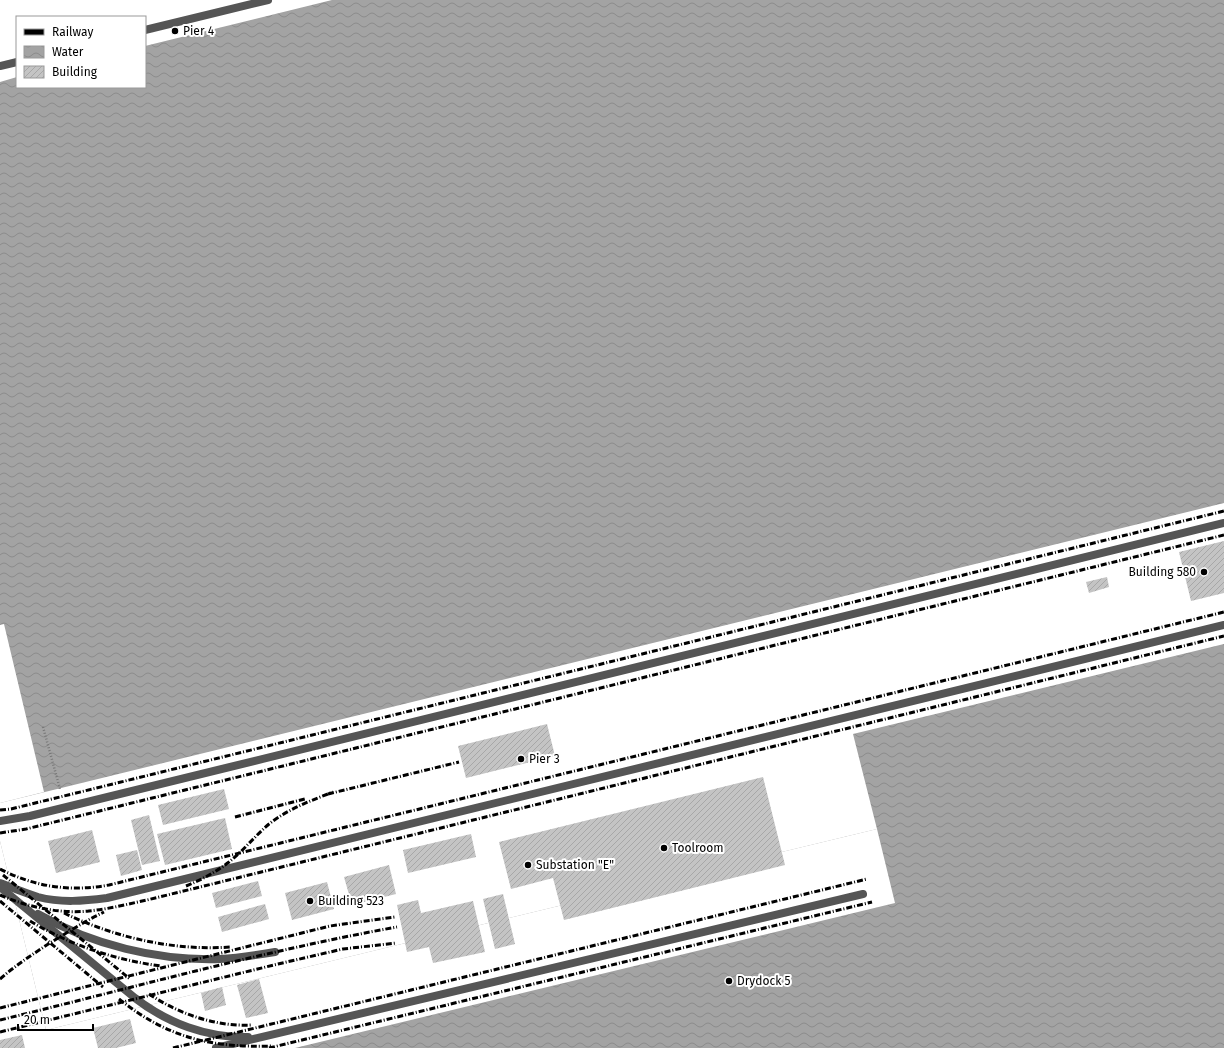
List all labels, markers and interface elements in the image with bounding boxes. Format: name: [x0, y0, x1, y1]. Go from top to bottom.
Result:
legend: [16, 16, 146, 88]
place label: Pier 4: [183, 24, 215, 38]
text: Railway: [52, 25, 93, 39]
marker: Pier 4: [170, 26, 180, 36]
text: Water: [52, 45, 84, 59]
text: Building: [52, 65, 98, 79]
place label: Building 580: [1129, 565, 1196, 579]
marker: Building 580: [1199, 567, 1209, 577]
place label: Pier 3: [529, 752, 560, 766]
marker: Pier 3: [516, 754, 526, 764]
place label: Toolroom: [672, 841, 724, 855]
marker: Toolroom: [659, 843, 669, 853]
place label: Substation "E": [536, 858, 614, 872]
marker: Substation "E": [523, 860, 533, 870]
place label: Building 523: [318, 894, 384, 908]
marker: Building 523: [305, 896, 315, 906]
place label: Drydock 5: [737, 974, 790, 988]
marker: Drydock 5: [724, 976, 734, 986]
scale bar: [18, 1006, 93, 1032]
text: 20 m: [24, 1013, 50, 1027]

